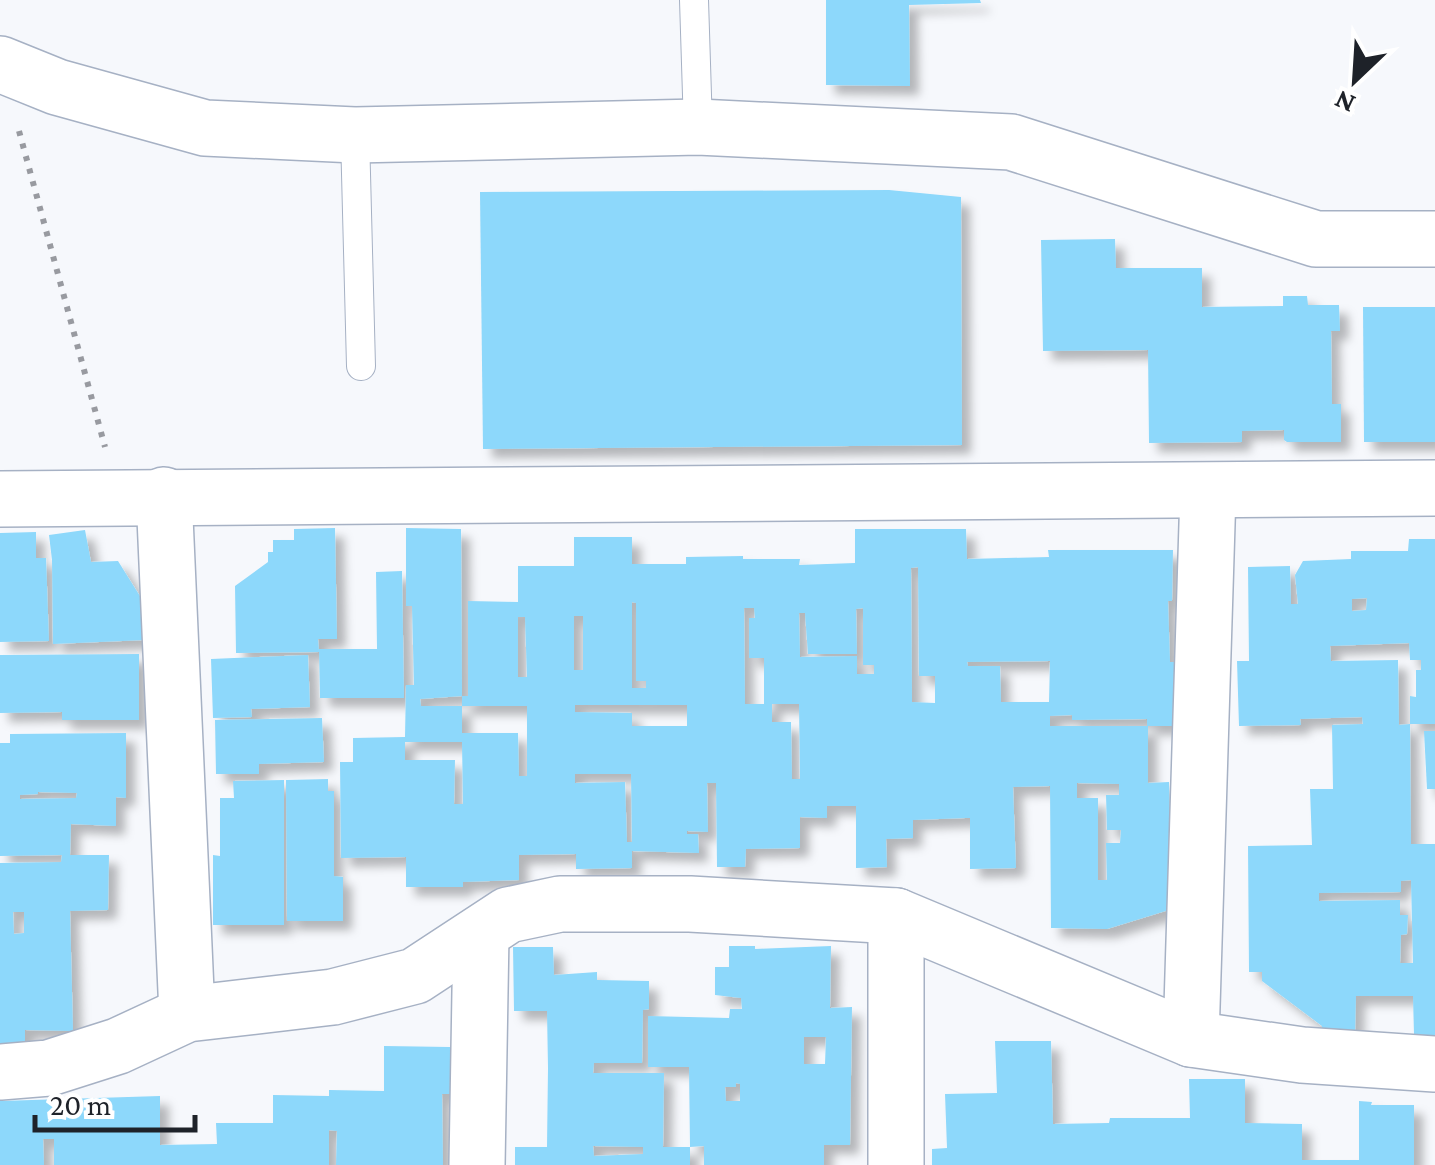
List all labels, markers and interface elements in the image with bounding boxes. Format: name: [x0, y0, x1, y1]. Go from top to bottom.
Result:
north arrow: [1305, 30, 1405, 130]
text: N: [1329, 84, 1360, 120]
scale bar: [35, 1070, 195, 1132]
text: 20 m: [50, 1088, 111, 1121]

